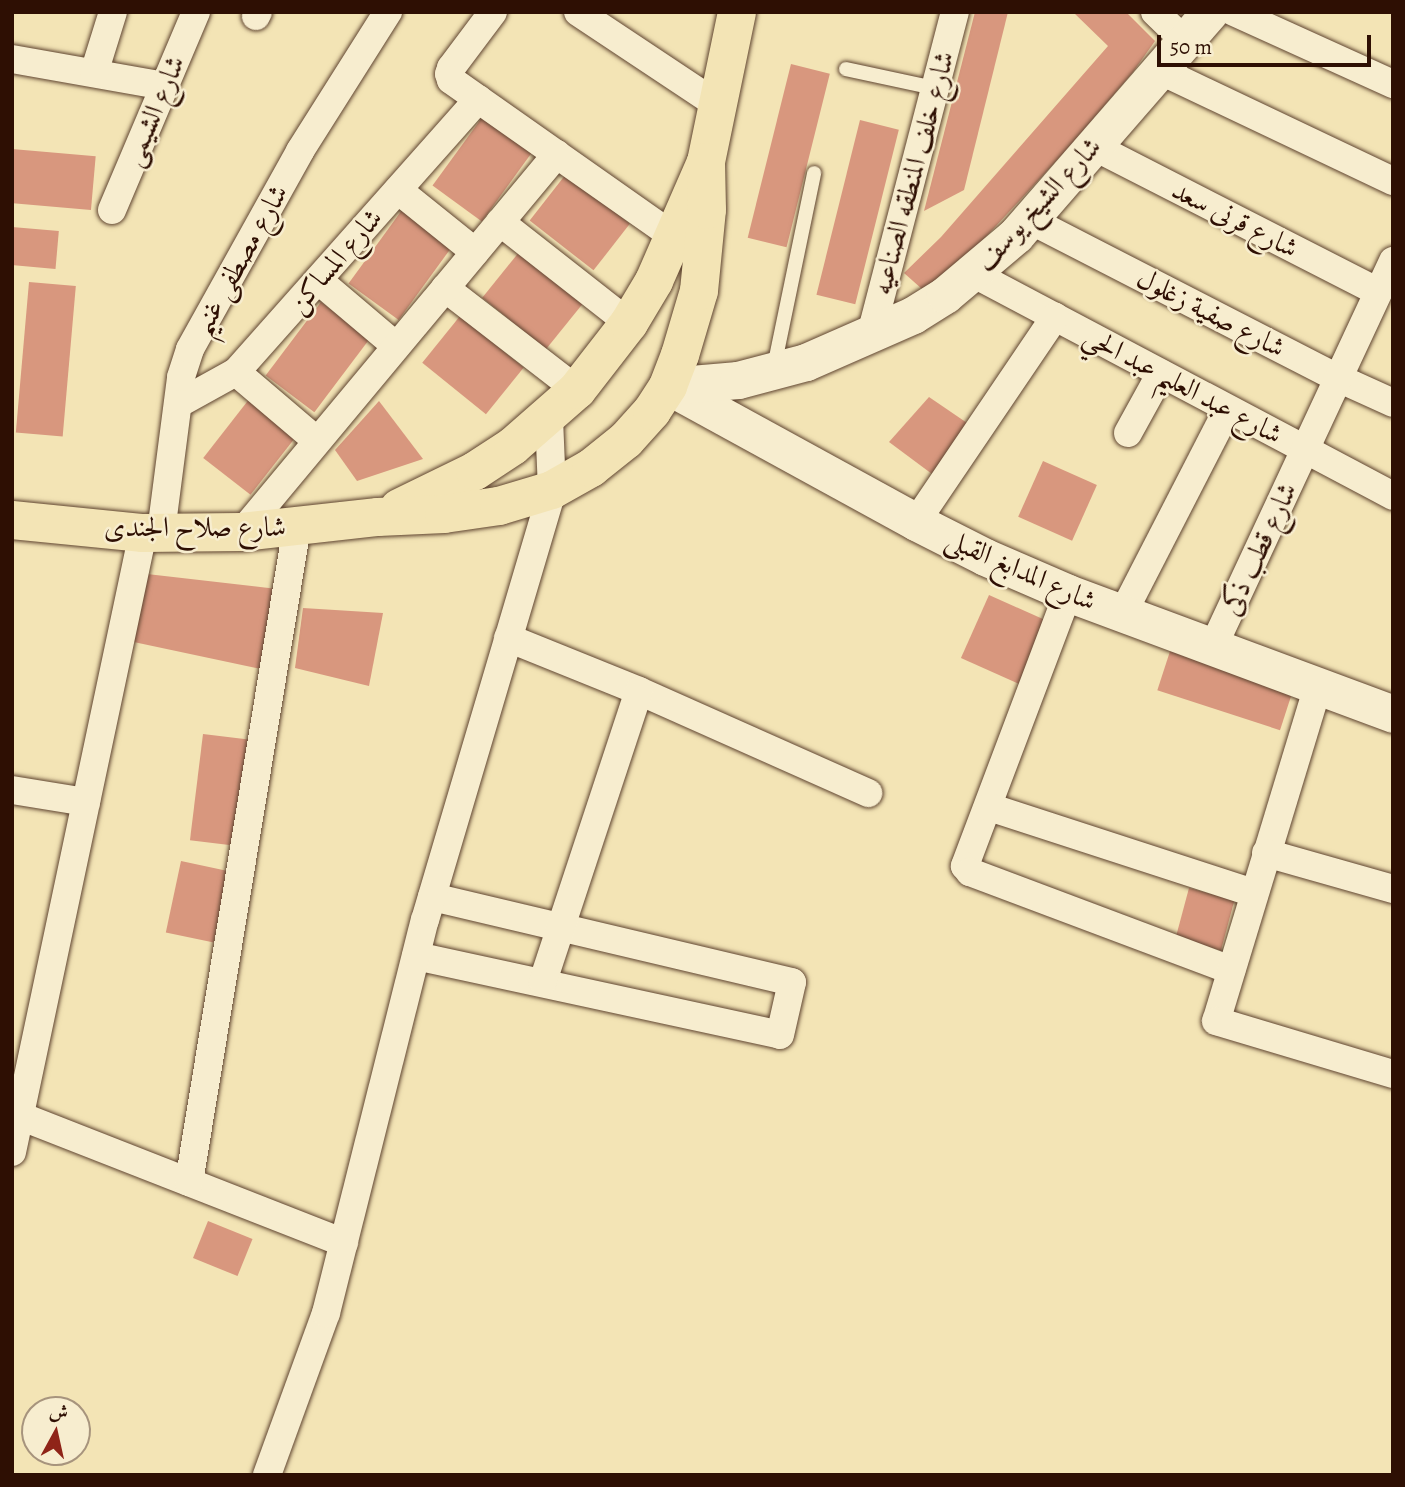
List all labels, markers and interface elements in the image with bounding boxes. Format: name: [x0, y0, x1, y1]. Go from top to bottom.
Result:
scale bar: [1160, 21, 1374, 65]
text: 50 m: [1170, 33, 1212, 61]
street label: شارع خلف المنطقه الصناعيه: [864, 48, 962, 298]
street label: شارع الشيمى: [116, 50, 192, 172]
street label: شارع الشيخ يوسف: [968, 130, 1108, 278]
street label: شارع قرنى سعد: [1166, 173, 1304, 265]
street label: شارع مصطفى غنيم: [185, 179, 295, 341]
street label: شارع المساكن: [280, 202, 390, 320]
street label: شارع صفية زغلول: [1131, 261, 1291, 365]
street label: شارع عبد العليم عبد الحي: [1078, 319, 1288, 451]
street label: شارع قطب ذكى: [1214, 477, 1304, 621]
street label: شارع صلاح الجندى: [104, 510, 286, 544]
street label: شارع المدابغ القبلى: [941, 522, 1101, 618]
north arrow: [21, 1396, 91, 1466]
text: ش: [47, 1398, 70, 1426]

